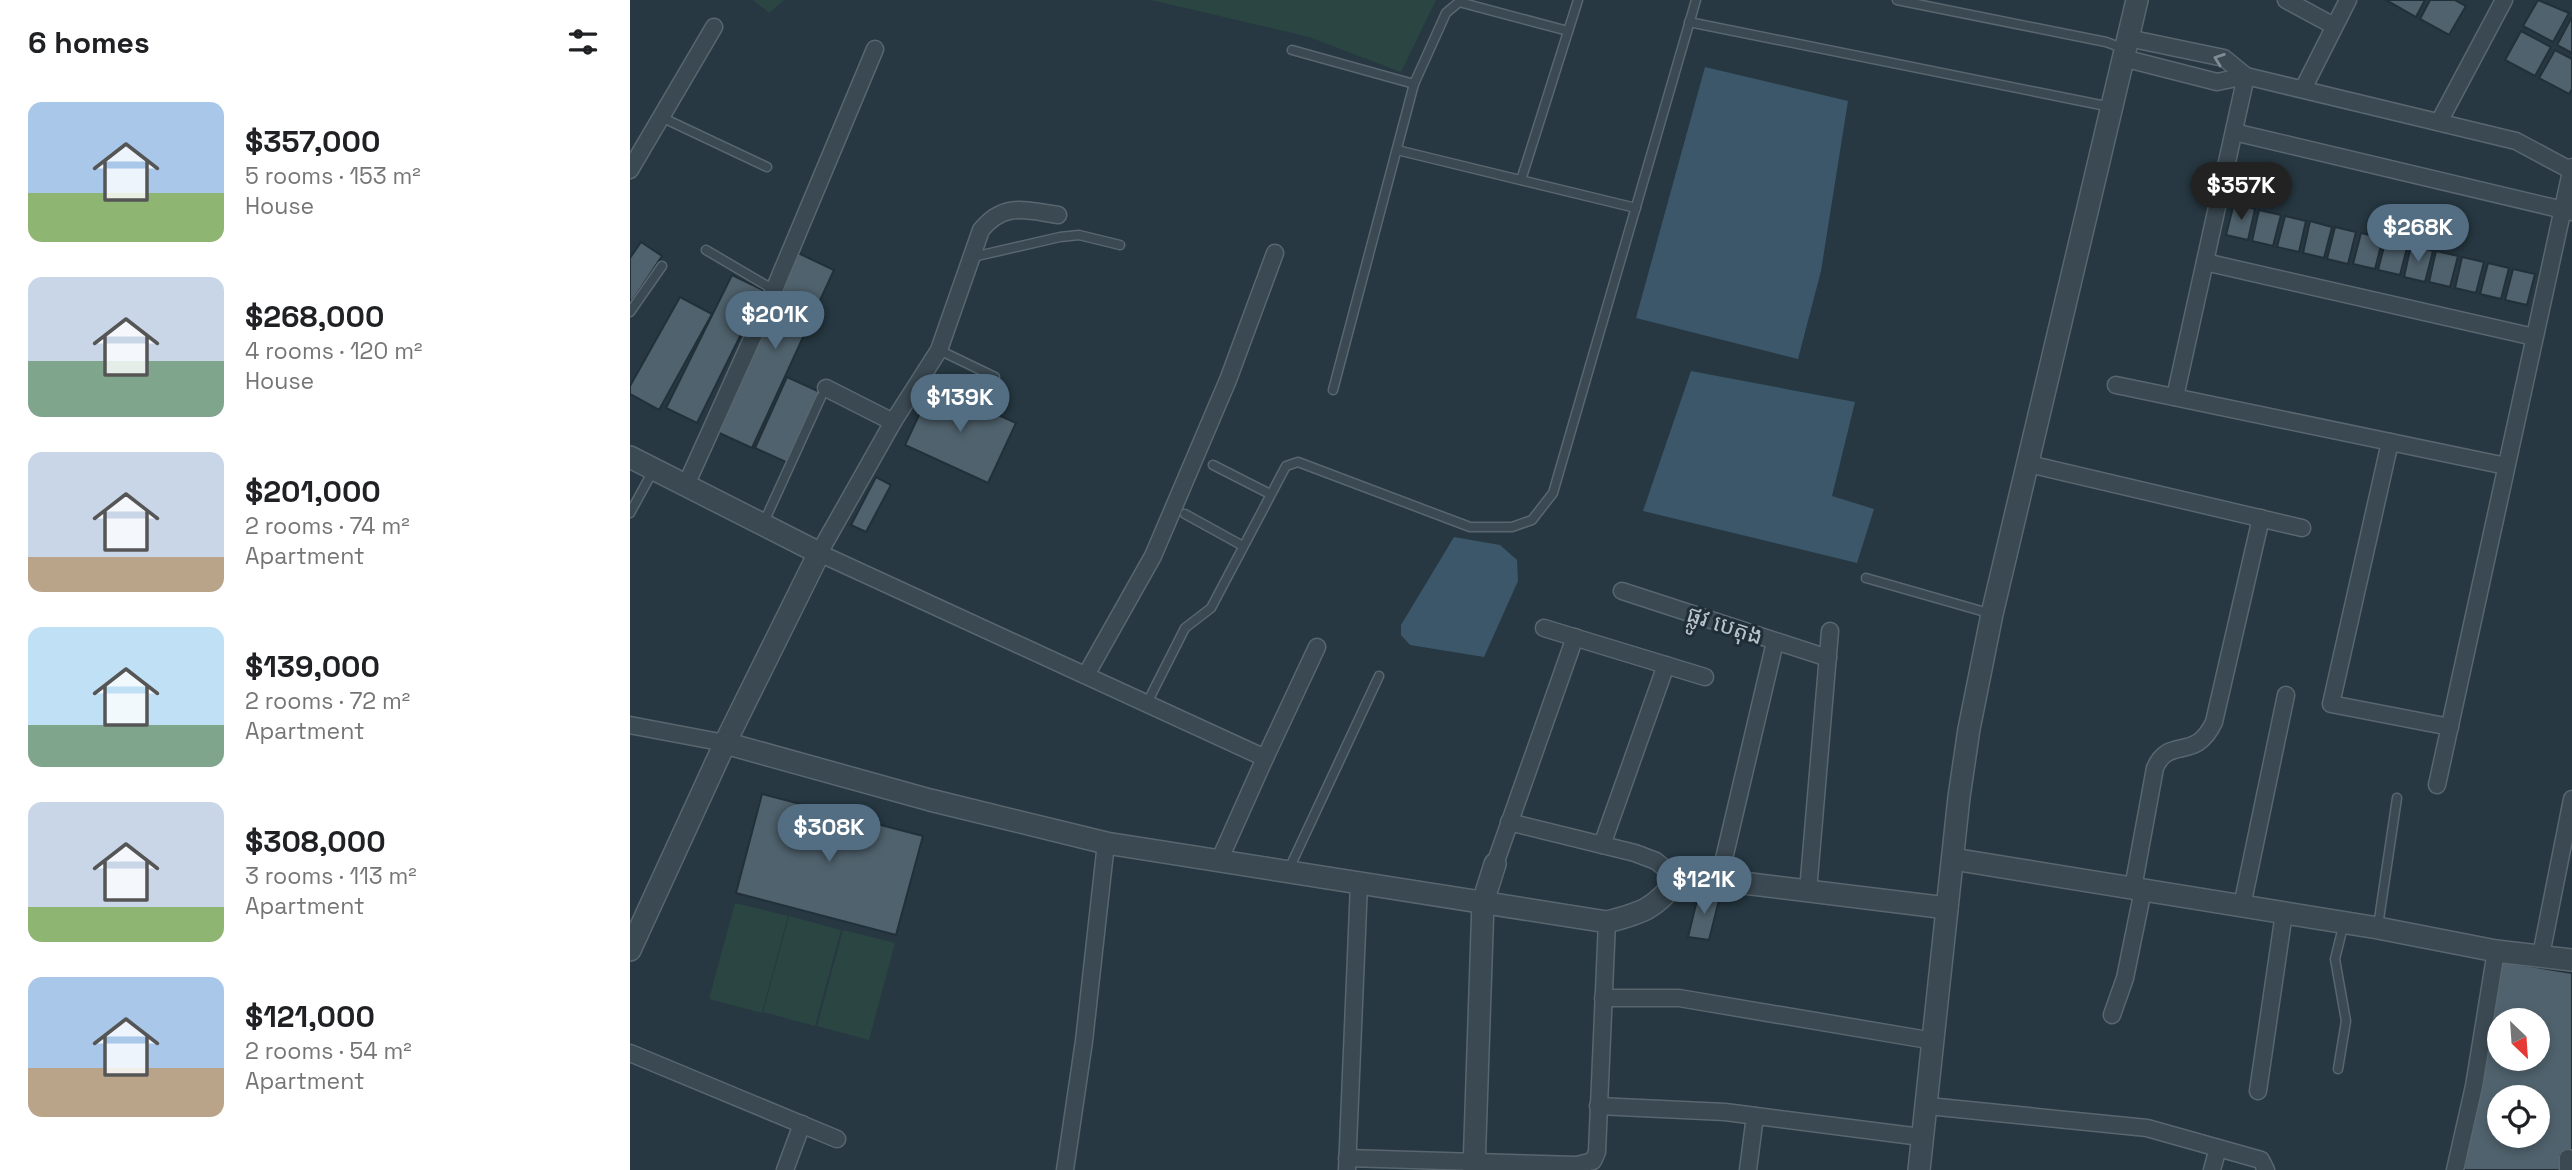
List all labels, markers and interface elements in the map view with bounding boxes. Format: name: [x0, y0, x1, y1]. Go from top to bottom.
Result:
text: 6 homes: [28, 23, 150, 62]
icon: filters: [564, 23, 602, 61]
one-way arrow: [2213, 53, 2226, 67]
text: $357,000: [245, 122, 380, 161]
icon: home: [84, 130, 168, 214]
text: 5 rooms · 153 m²: [245, 161, 421, 191]
pin: $357K: [2192, 162, 2290, 222]
text: $357K: [2207, 170, 2275, 200]
text: House: [245, 191, 314, 221]
pin: $268K: [2369, 204, 2467, 264]
text: $268K: [2383, 212, 2453, 242]
pin: $201K: [726, 292, 824, 351]
text: $268,000: [245, 297, 384, 336]
text: $201K: [741, 299, 809, 329]
icon: home: [84, 305, 168, 389]
text: 4 rooms · 120 m²: [245, 336, 422, 366]
text: House: [245, 366, 314, 396]
pin: $139K: [911, 374, 1009, 434]
text: $139K: [927, 382, 993, 412]
text: $201,000: [245, 472, 381, 511]
icon: home: [84, 480, 168, 564]
text: 2 rooms · 74 m²: [245, 511, 410, 541]
text: Apartment: [245, 541, 365, 571]
street label: ផ្លូវ បេតុង: [1681, 599, 1767, 658]
text: $139,000: [245, 647, 380, 686]
icon: home: [84, 655, 168, 739]
text: 2 rooms · 72 m²: [245, 686, 410, 716]
text: Apartment: [245, 716, 365, 746]
pin: $308K: [780, 804, 878, 864]
text: $308K: [793, 812, 865, 842]
text: $308,000: [245, 822, 386, 861]
icon: home: [84, 830, 168, 914]
pin: $121K: [1655, 856, 1753, 916]
text: 3 rooms · 113 m²: [245, 861, 417, 891]
text: $121K: [1673, 864, 1735, 894]
text: Apartment: [245, 891, 365, 921]
text: $121,000: [245, 997, 375, 1036]
icon: home: [84, 1005, 168, 1089]
north arrow: [2487, 1008, 2550, 1071]
map controls: [2487, 1008, 2550, 1148]
text: 2 rooms · 54 m²: [245, 1036, 412, 1066]
text: Apartment: [245, 1066, 365, 1096]
button: locate: [2487, 1085, 2550, 1148]

